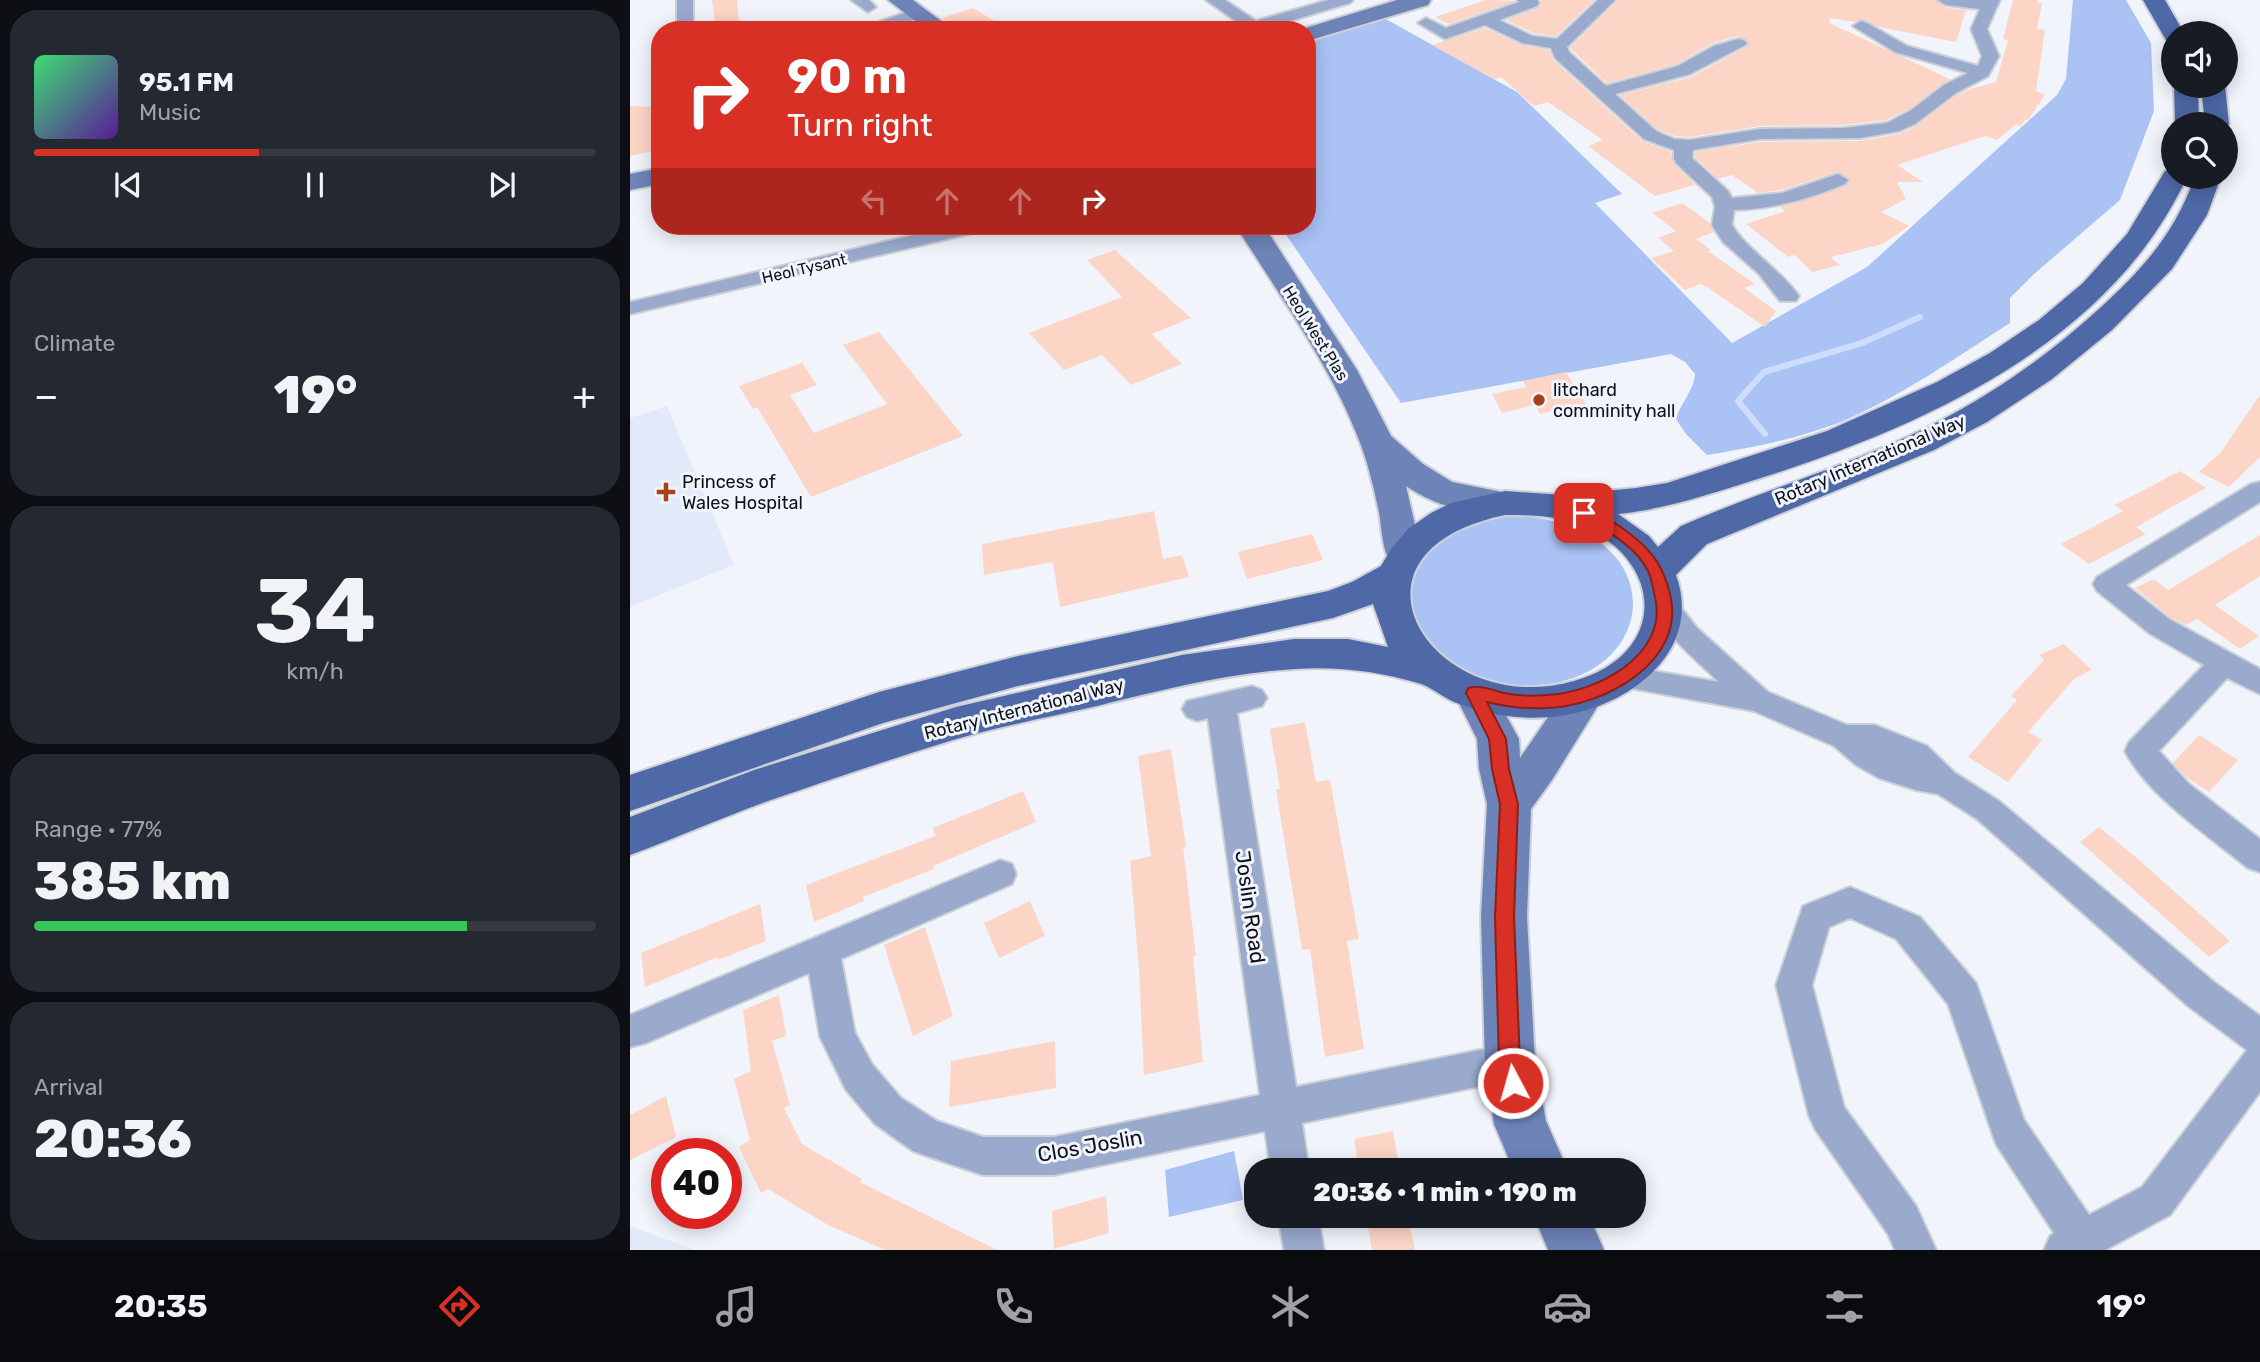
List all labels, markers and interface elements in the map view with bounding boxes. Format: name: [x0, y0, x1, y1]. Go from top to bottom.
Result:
map controls: [2161, 21, 2238, 189]
button: sound: [2161, 21, 2238, 98]
text: 90 m: [787, 47, 907, 105]
icon: right: [672, 49, 763, 140]
text: 95.1 FM: [139, 67, 234, 98]
text: Music: [139, 98, 201, 126]
text: Turn right: [787, 106, 932, 144]
button: search: [2161, 112, 2238, 189]
icon: previous: [109, 166, 147, 204]
icon: pause: [296, 166, 334, 204]
icon: next: [483, 166, 521, 204]
icon: left: [855, 182, 893, 220]
icon: ahead: [928, 182, 966, 220]
icon: ahead: [1001, 182, 1039, 220]
icon: right: [1074, 182, 1112, 220]
street label: Heol Tysant: [760, 250, 848, 287]
street label: Heol West Plas: [1279, 282, 1352, 384]
text: Climate: [34, 329, 115, 357]
text: 19°: [274, 364, 357, 426]
text: −: [34, 373, 59, 419]
text: +: [572, 373, 596, 419]
place label: litchard comminity hall: [1553, 379, 1675, 422]
marker: litchard comminity hall: [1531, 392, 1547, 408]
street label: Rotary International Way: [1771, 410, 1969, 510]
place label: Princess of Wales Hospital: [682, 471, 803, 514]
marker: Princess of Wales Hospital: [656, 482, 676, 502]
pin: [1554, 483, 1614, 543]
icon: arrive: [1565, 494, 1603, 532]
text: 34: [254, 557, 376, 665]
text: km/h: [286, 657, 344, 685]
street label: Rotary International Way: [922, 674, 1126, 744]
text: Range · 77%: [34, 815, 162, 843]
street label: Joslin Road: [1230, 849, 1271, 965]
text: 385 km: [34, 850, 231, 912]
position arrow: [1476, 1046, 1550, 1120]
text: Arrival: [34, 1073, 103, 1101]
text: 20:36: [34, 1108, 192, 1170]
street label: Clos Joslin: [1036, 1124, 1144, 1167]
speed limit sign: 40: [651, 1138, 742, 1229]
text: 20:36 · 1 min · 190 m: [1313, 1177, 1577, 1208]
icon: directions: [435, 1282, 484, 1331]
icon: music: [712, 1282, 761, 1331]
icon: phone: [989, 1282, 1038, 1331]
icon: climate: [1266, 1282, 1315, 1331]
icon: car: [1543, 1282, 1592, 1331]
icon: filters: [1820, 1282, 1869, 1331]
text: 20:35: [114, 1287, 208, 1325]
text: 19°: [2097, 1287, 2146, 1325]

